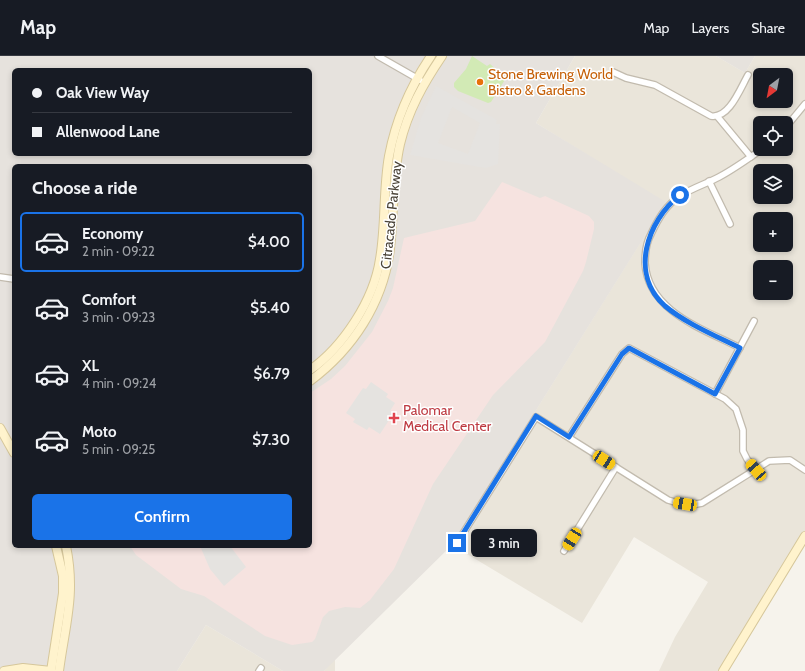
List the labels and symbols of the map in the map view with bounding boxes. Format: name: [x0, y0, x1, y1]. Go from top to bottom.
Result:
place label: Stone Brewing World Bistro & Gardens: [488, 65, 613, 99]
north arrow: [753, 68, 793, 108]
marker: Stone Brewing World Bistro & Gardens: [475, 77, 485, 87]
street label: Citracado Parkway: [376, 160, 406, 270]
route start: [671, 186, 689, 204]
place label: Palomar Medical Center: [403, 401, 492, 435]
marker: Palomar Medical Center: [388, 412, 400, 424]
car: [591, 448, 617, 472]
car: [744, 457, 768, 483]
car: [672, 496, 698, 512]
car: [561, 526, 583, 552]
callout: 3 min: [471, 529, 537, 557]
route end: [448, 534, 466, 552]

